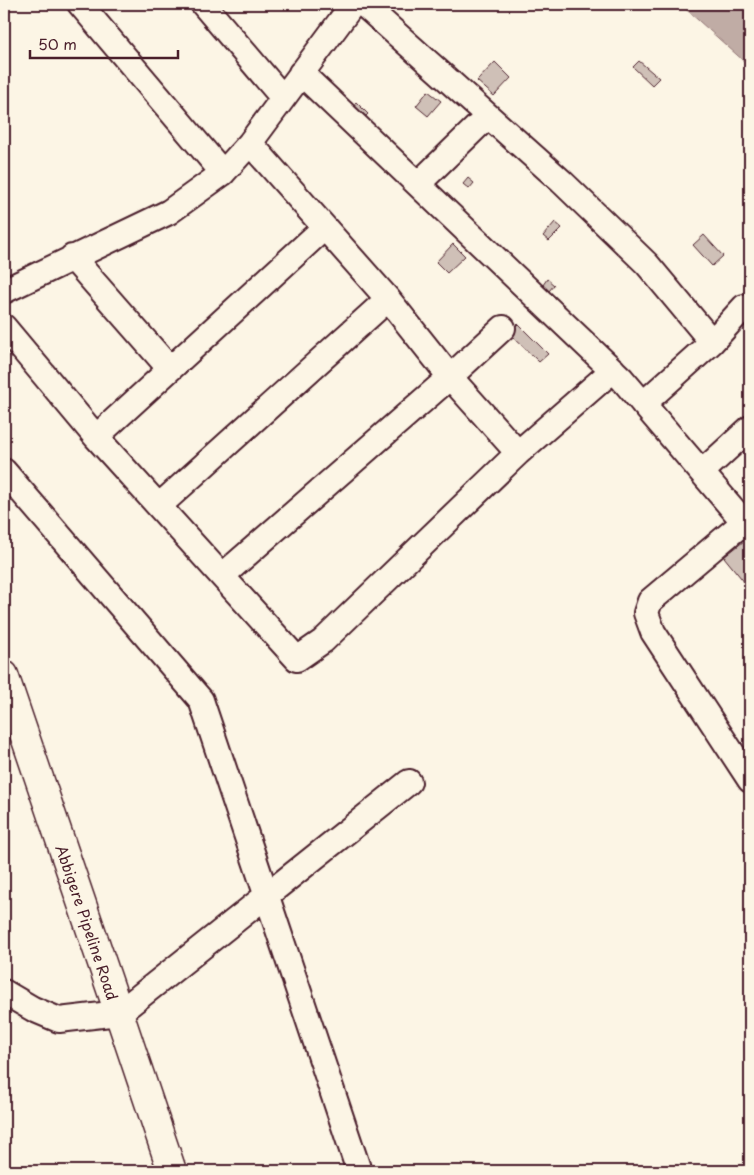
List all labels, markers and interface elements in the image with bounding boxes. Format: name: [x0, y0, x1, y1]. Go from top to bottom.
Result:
scale bar: [30, 28, 178, 60]
text: 50 m: [38, 32, 77, 55]
street label: Abbigere Pipeline Road: [51, 841, 125, 1003]

